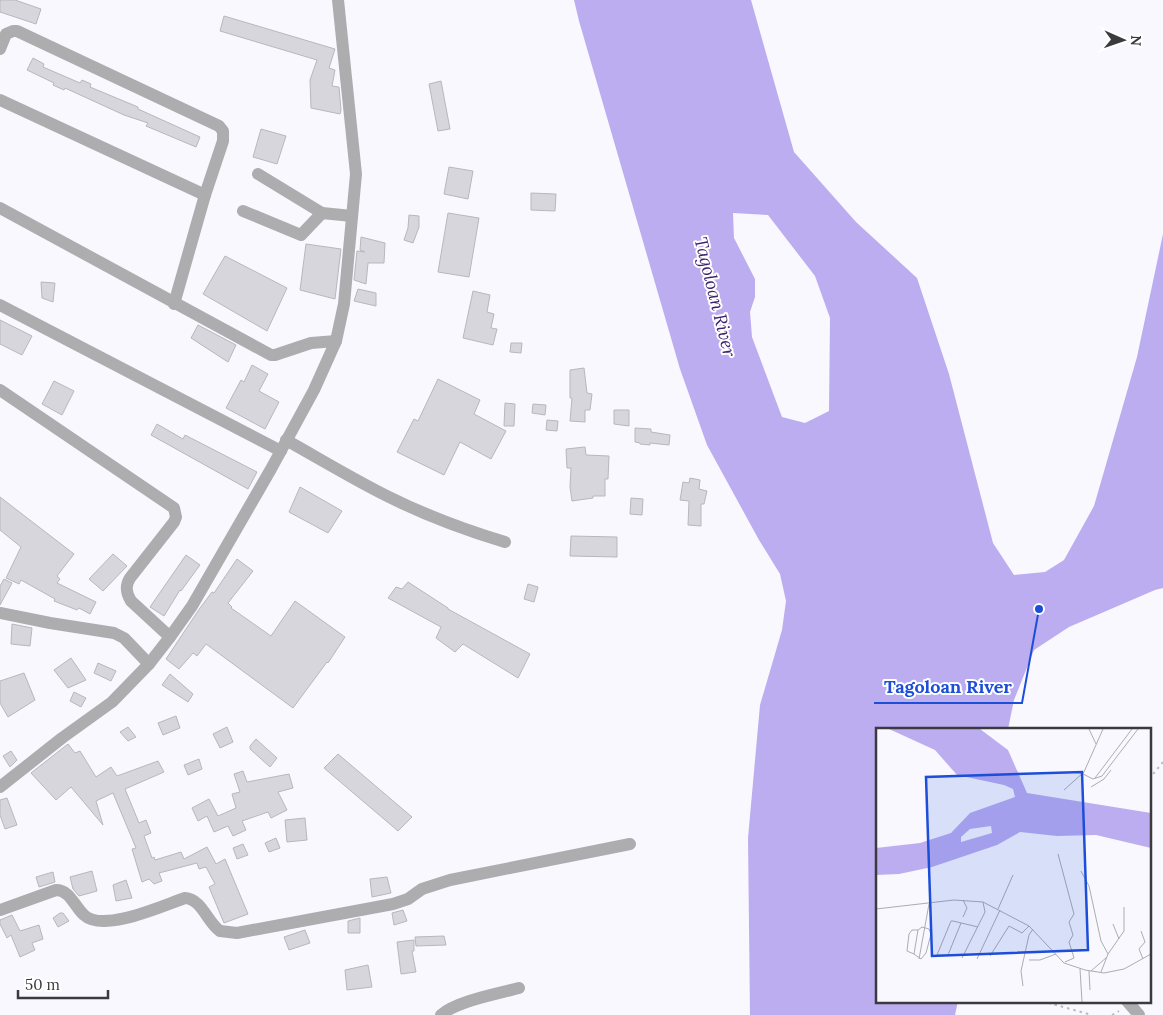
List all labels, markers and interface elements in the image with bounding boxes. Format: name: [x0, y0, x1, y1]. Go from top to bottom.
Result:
north arrow: [1098, 15, 1148, 65]
text: N: [1127, 35, 1145, 46]
water label: Tagoloan River: [690, 235, 742, 360]
callout: Tagoloan River: [874, 670, 1022, 703]
text: Tagoloan River: [884, 675, 1012, 698]
inset map: [876, 728, 1150, 1002]
scale bar: [18, 968, 108, 1000]
text: 50 m: [25, 975, 60, 994]

